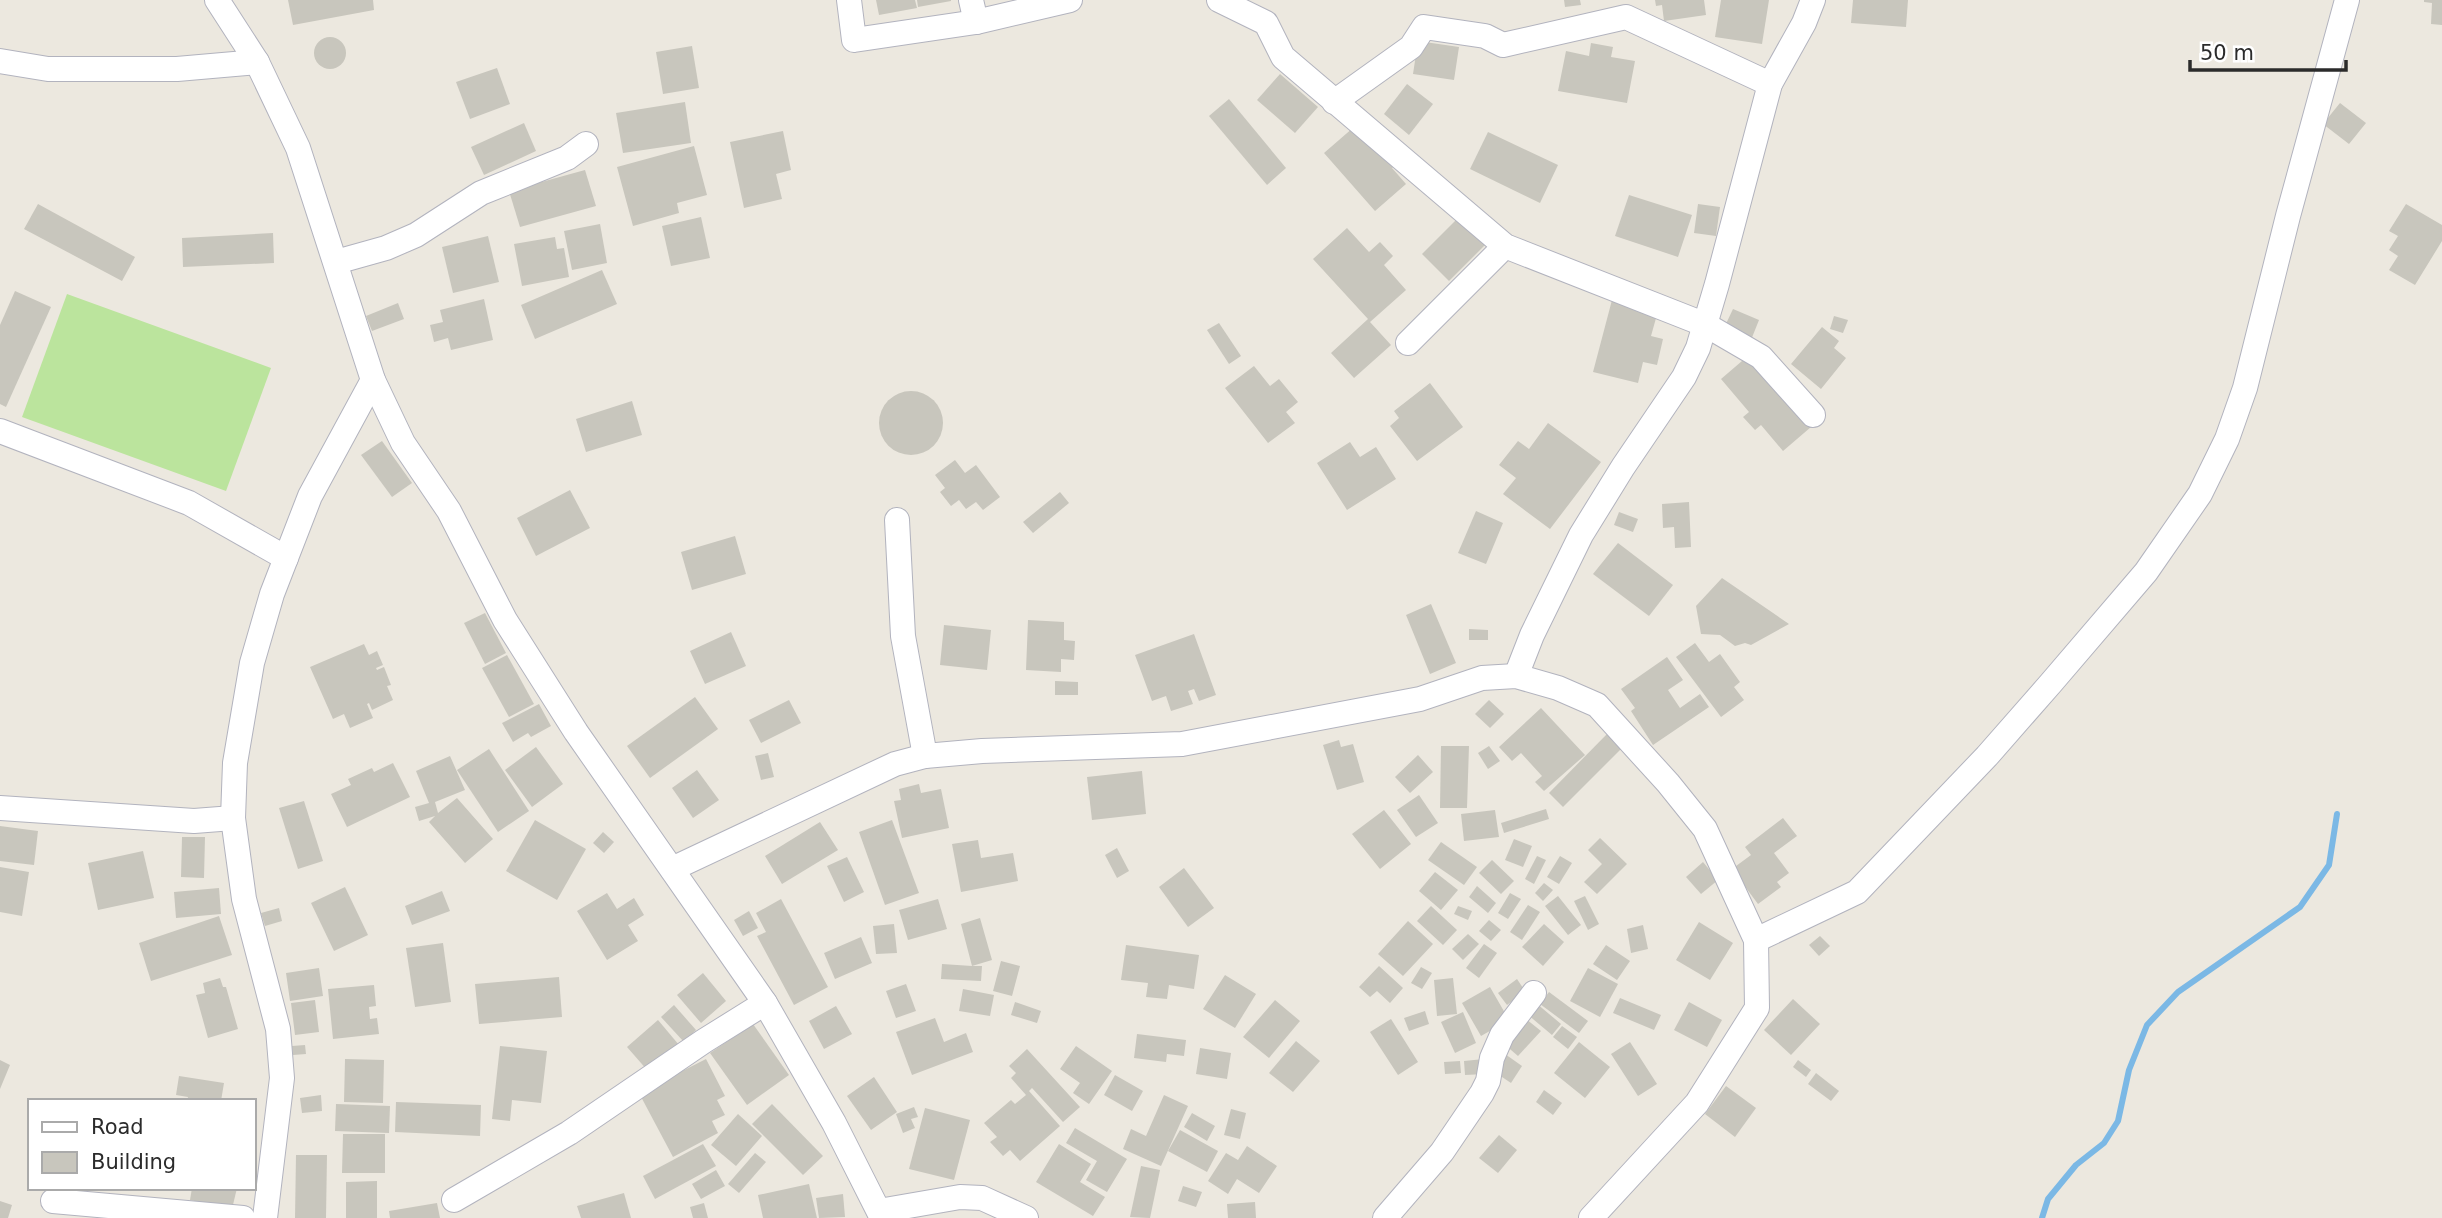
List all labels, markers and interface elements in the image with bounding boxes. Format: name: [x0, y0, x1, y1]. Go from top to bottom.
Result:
scale bar: [2190, 28, 2346, 72]
text: 50 m: [2200, 41, 2254, 65]
legend: [28, 1099, 256, 1190]
text: Road: [91, 1115, 144, 1139]
text: Building: [91, 1150, 176, 1174]

